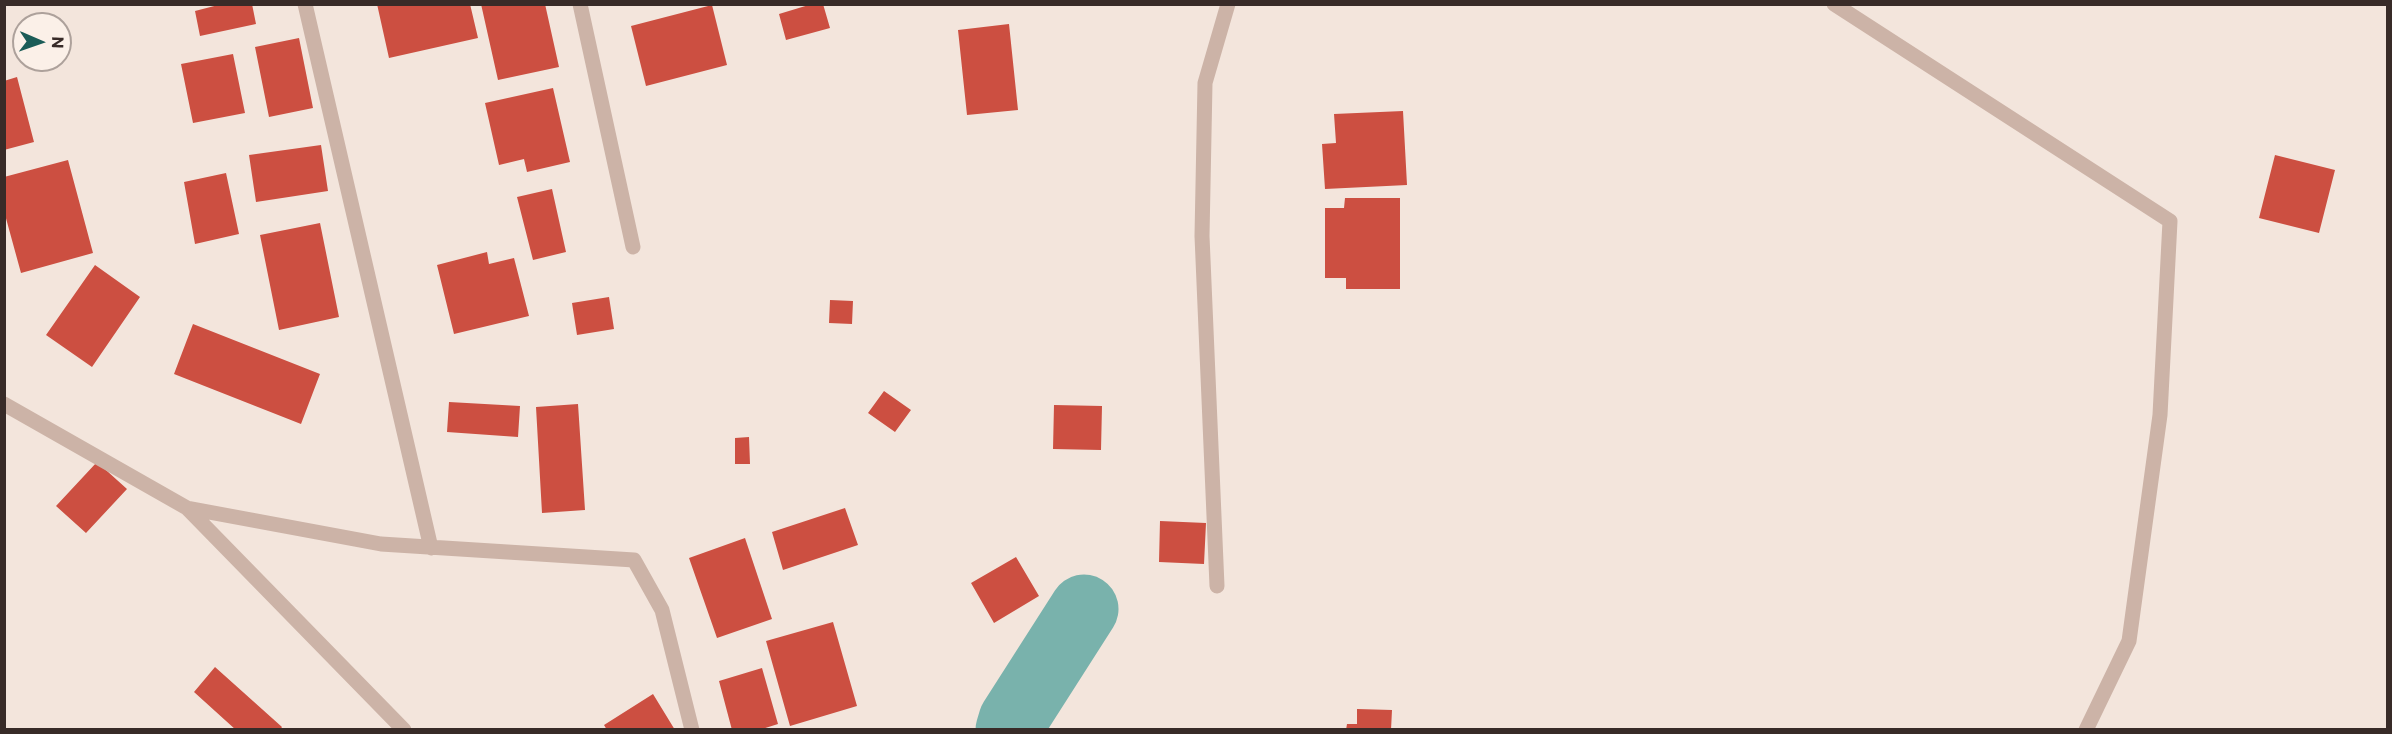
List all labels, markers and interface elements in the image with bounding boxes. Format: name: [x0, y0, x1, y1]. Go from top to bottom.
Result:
north arrow: [12, 12, 72, 72]
text: N: [49, 36, 68, 49]

